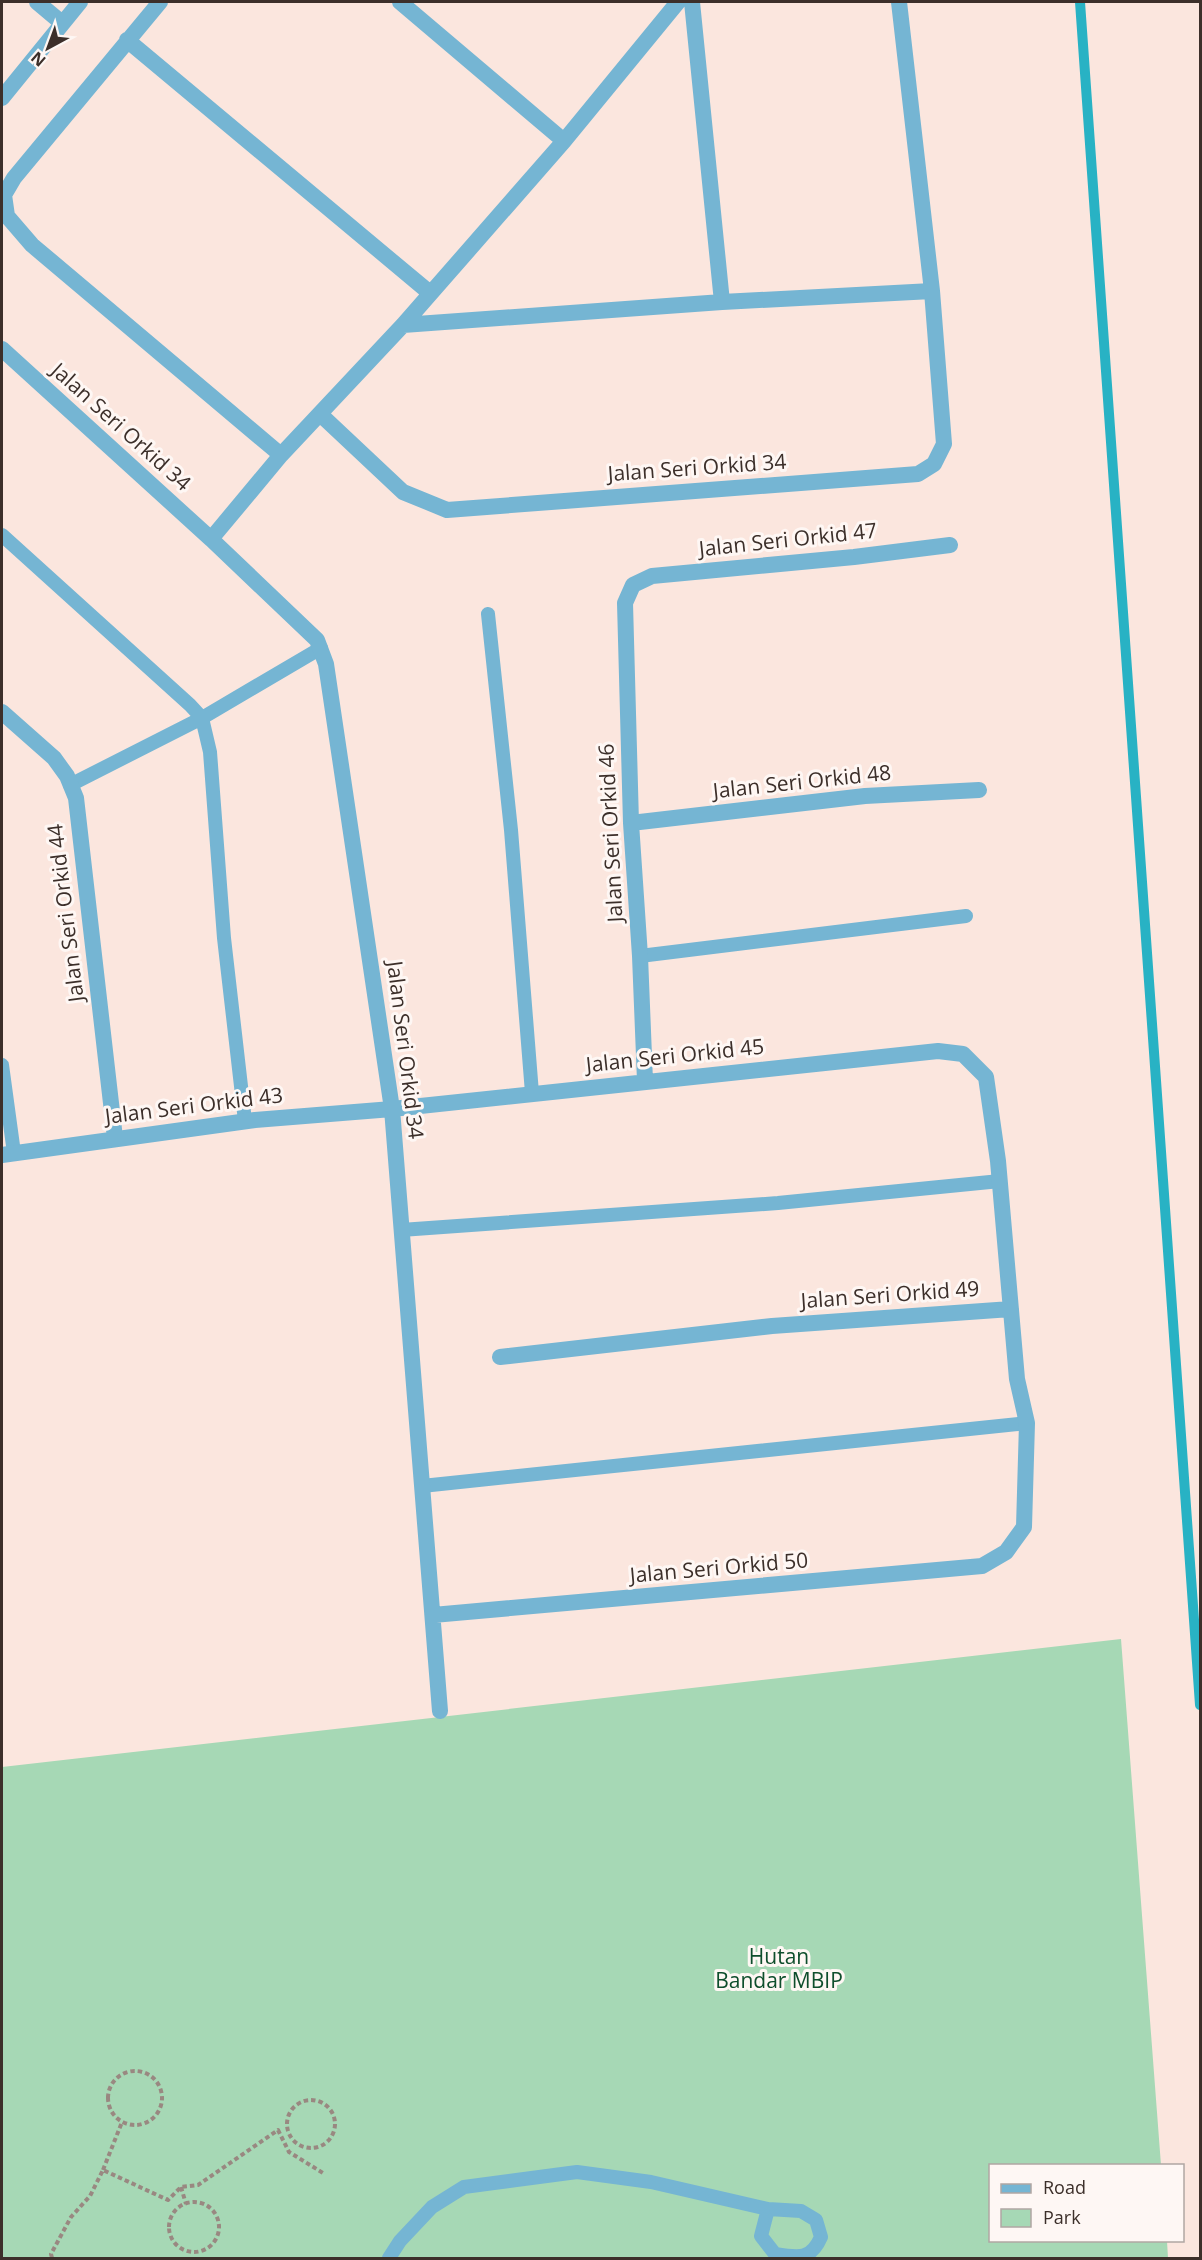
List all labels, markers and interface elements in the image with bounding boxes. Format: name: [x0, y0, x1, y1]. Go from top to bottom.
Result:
north arrow: [18, 18, 78, 78]
text: N: [26, 47, 50, 72]
street label: Jalan Seri Orkid 34: [44, 355, 197, 496]
street label: Jalan Seri Orkid 34: [605, 447, 787, 487]
street label: Jalan Seri Orkid 47: [696, 516, 878, 562]
street label: Jalan Seri Orkid 46: [591, 743, 629, 925]
street label: Jalan Seri Orkid 48: [710, 758, 892, 804]
street label: Jalan Seri Orkid 44: [40, 823, 90, 1006]
street label: Jalan Seri Orkid 34: [381, 957, 431, 1140]
street label: Jalan Seri Orkid 45: [583, 1032, 765, 1078]
street label: Jalan Seri Orkid 43: [101, 1080, 284, 1130]
street label: Jalan Seri Orkid 49: [798, 1274, 980, 1314]
street label: Jalan Seri Orkid 50: [627, 1545, 809, 1589]
park label: Hutan Bandar MBIP: [715, 1942, 843, 1994]
legend: [989, 2164, 1184, 2242]
text: Road: [1043, 2175, 1086, 2199]
text: Park: [1043, 2205, 1081, 2229]

